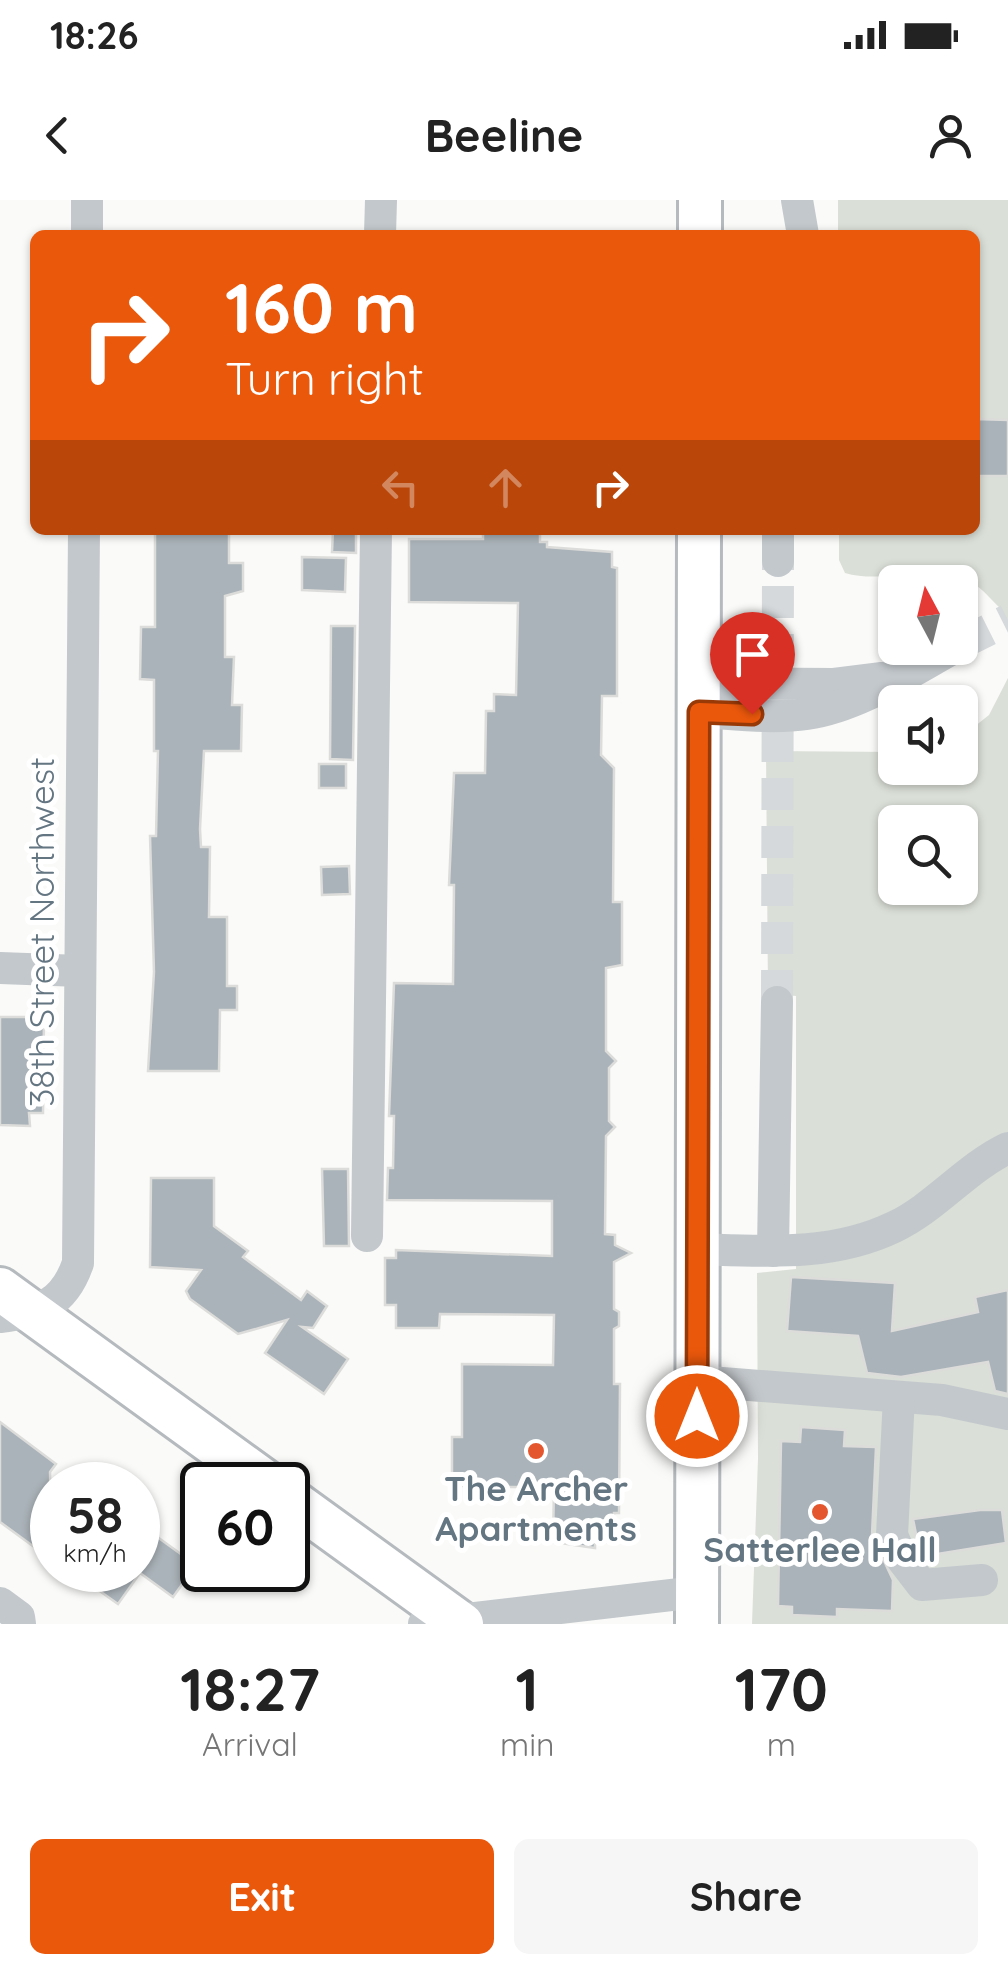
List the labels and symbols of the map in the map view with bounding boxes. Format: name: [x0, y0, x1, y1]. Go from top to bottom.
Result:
north arrow: [878, 565, 978, 665]
pin: [710, 612, 795, 715]
street label: 38th Street Northwest: [19, 757, 63, 1107]
position arrow: [645, 1364, 749, 1468]
marker: The Archer Apartments: [525, 1440, 547, 1462]
speed limit sign: 60: [180, 1462, 310, 1592]
place label: The Archer Apartments: [435, 1466, 637, 1550]
marker: Satterlee Hall: [809, 1501, 831, 1523]
place label: Satterlee Hall: [703, 1527, 937, 1571]

